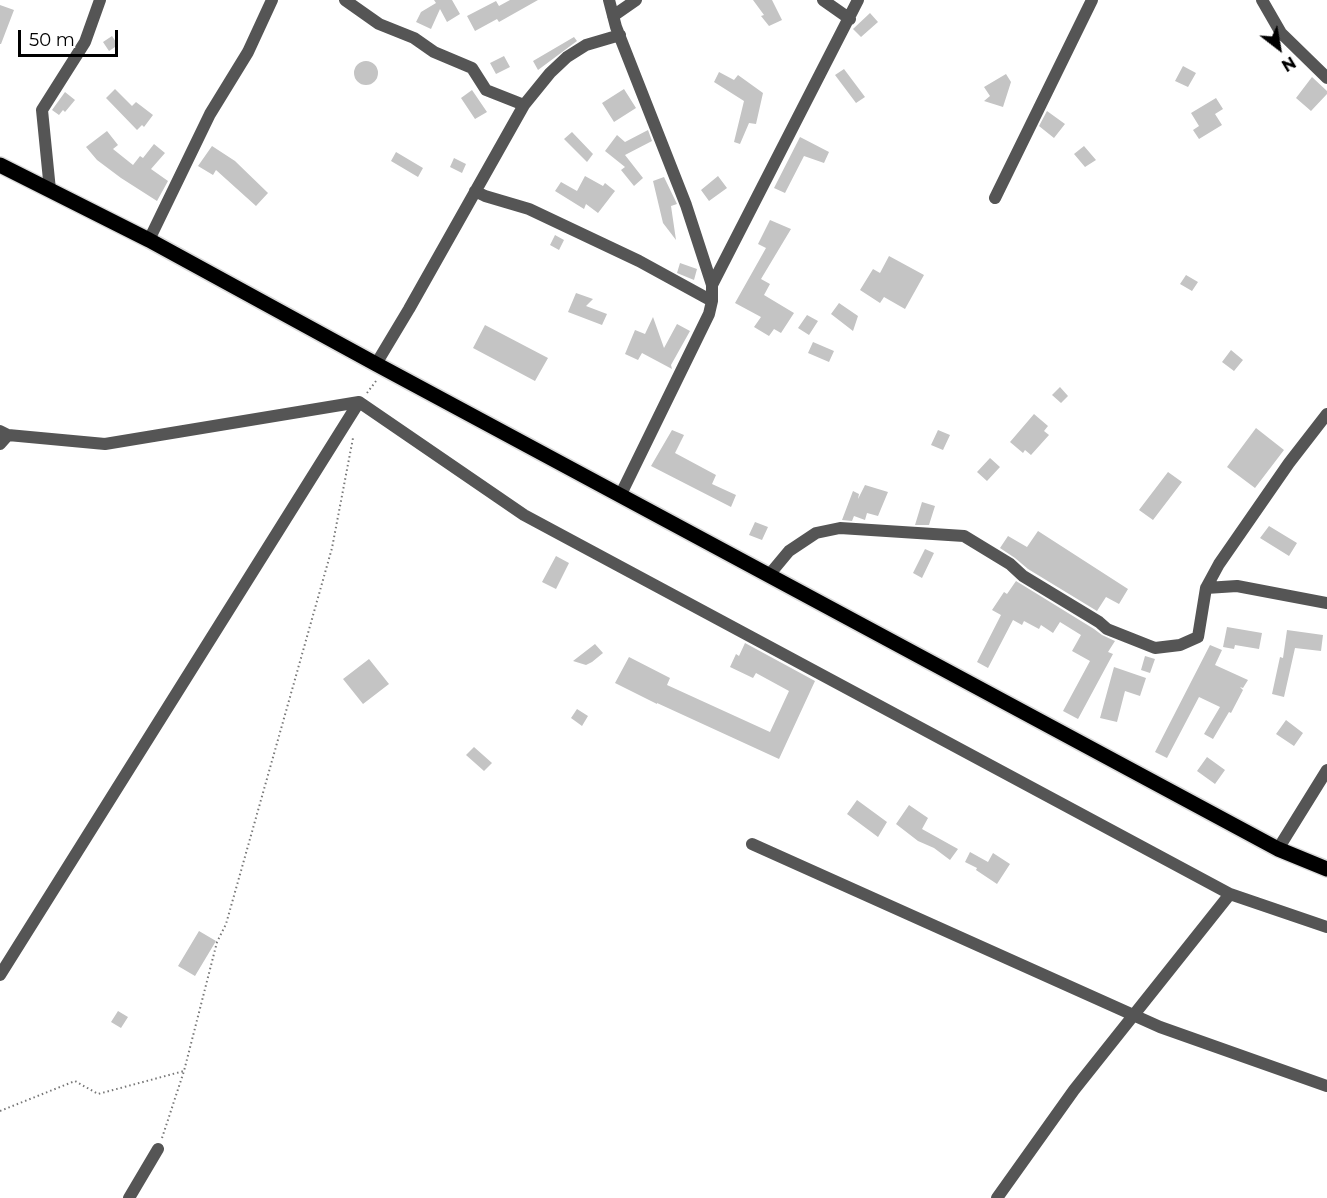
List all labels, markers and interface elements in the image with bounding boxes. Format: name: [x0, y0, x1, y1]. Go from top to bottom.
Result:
scale bar: [21, 18, 122, 56]
north arrow: [1249, 18, 1309, 78]
text: 50 m: [29, 29, 75, 51]
text: N: [1278, 52, 1299, 75]

